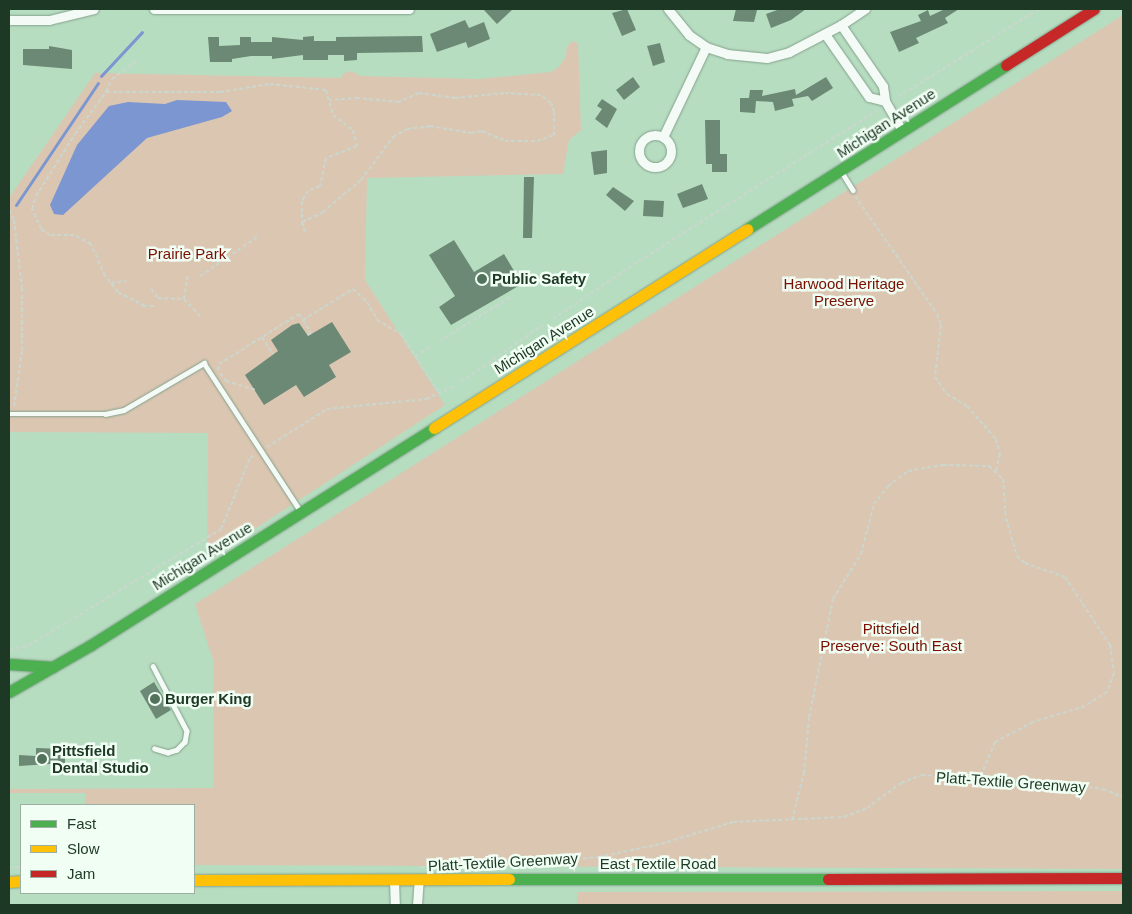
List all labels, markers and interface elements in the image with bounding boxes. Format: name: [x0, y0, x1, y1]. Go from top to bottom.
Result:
street label: Michigan Avenue: [833, 84, 939, 162]
park label: Prairie Park: [148, 245, 226, 263]
place label: Public Safety: [492, 270, 586, 288]
marker: Public Safety: [476, 273, 488, 285]
park label: Harwood Heritage Preserve: [784, 274, 904, 309]
street label: Michigan Avenue: [491, 302, 597, 378]
street label: Michigan Avenue: [149, 518, 255, 594]
park label: Pittsfield Preserve: South East: [820, 619, 962, 654]
place label: Burger King: [165, 690, 252, 708]
marker: Burger King: [149, 693, 161, 705]
place label: Pittsfield Dental Studio: [52, 741, 149, 776]
marker: Pittsfield Dental Studio: [36, 753, 48, 765]
street label: Platt-Textile Greenway: [936, 768, 1086, 796]
legend: [20, 804, 195, 894]
text: Fast: [67, 815, 96, 832]
text: Slow: [67, 840, 100, 857]
street label: Platt-Textile Greenway: [428, 849, 578, 875]
street label: East Textile Road: [600, 855, 716, 873]
text: Jam: [67, 865, 95, 882]

